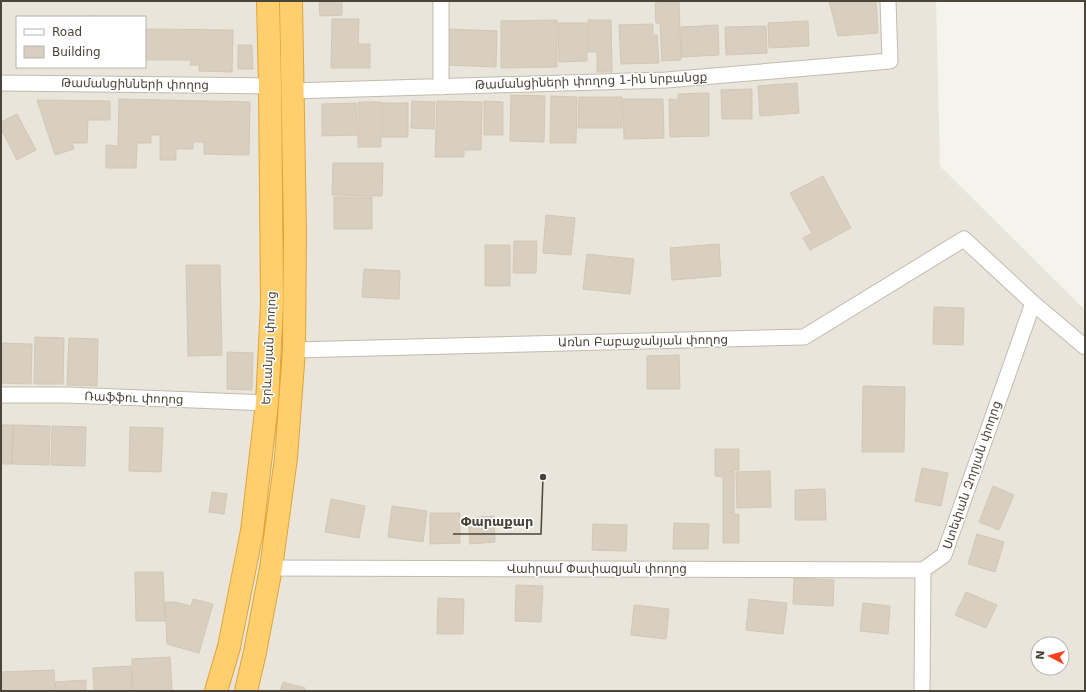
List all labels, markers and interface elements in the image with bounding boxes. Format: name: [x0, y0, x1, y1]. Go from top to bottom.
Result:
legend: [16, 16, 146, 68]
text: Road: [52, 25, 82, 39]
text: Building: [52, 45, 101, 59]
street label: Թամանցիների փողոց 1-ին նրբանցք: [475, 70, 707, 92]
street label: Թամանցինների փողոց: [61, 76, 209, 92]
street label: Երևանյան փողոց: [259, 291, 279, 405]
street label: Առնո Բաբաջանյան փողոց: [558, 333, 728, 349]
street label: Ռաֆֆու փողոց: [84, 389, 184, 407]
street label: Ստեփան Զորյան փողոց: [940, 399, 1004, 551]
callout: Փարաքար: [453, 509, 541, 534]
text: Փարաքար: [461, 514, 533, 529]
street label: Վահրամ Փափազյան փողոց: [507, 562, 687, 576]
north arrow: [1030, 636, 1070, 676]
text: N: [1034, 650, 1047, 660]

